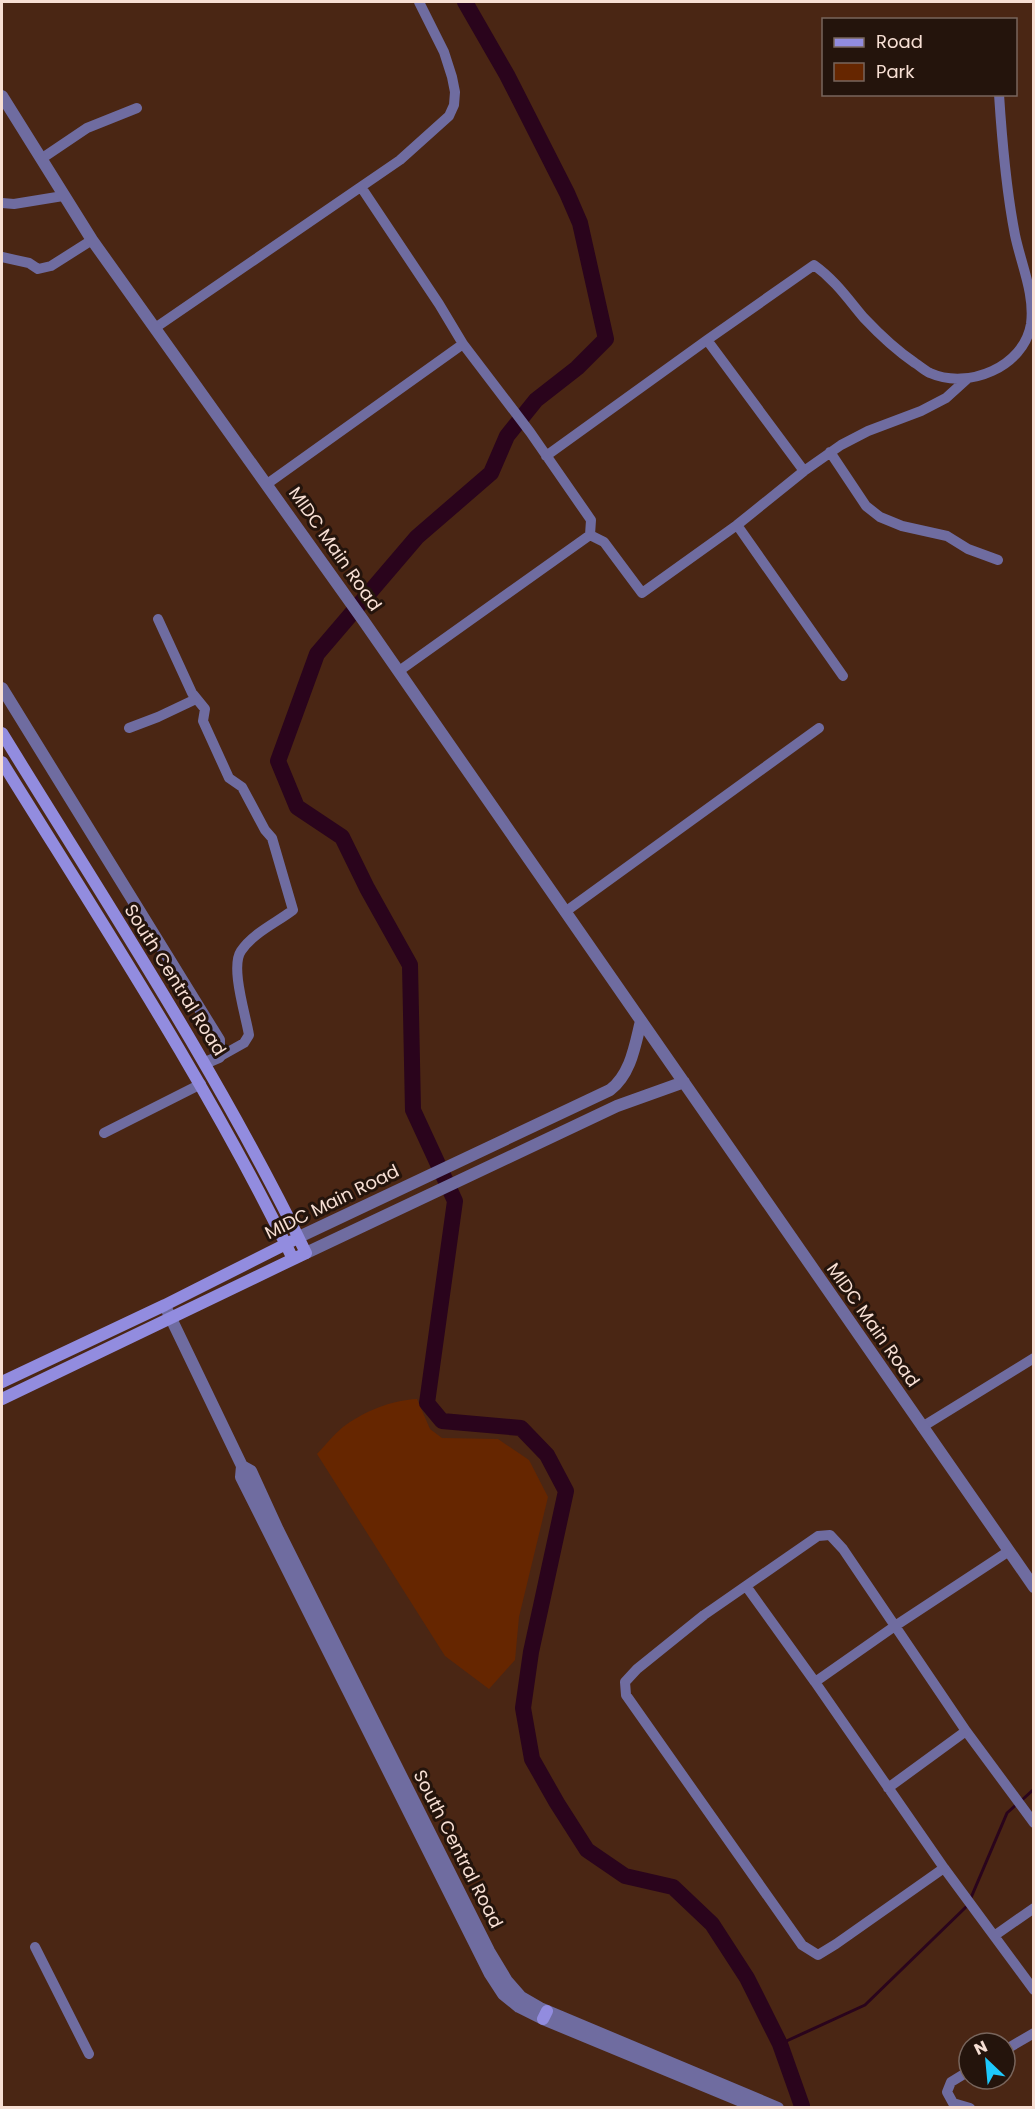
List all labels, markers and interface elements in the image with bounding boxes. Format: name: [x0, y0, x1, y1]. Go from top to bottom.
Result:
legend: [822, 18, 1017, 96]
text: Road: [876, 29, 923, 54]
text: Park: [876, 59, 915, 84]
street label: MIDC Main Road: [283, 482, 388, 616]
street label: South Central Road: [119, 899, 232, 1060]
street label: MIDC Main Road: [260, 1158, 403, 1245]
street label: MIDC Main Road: [821, 1258, 926, 1392]
street label: South Central Road: [408, 1765, 509, 1932]
north arrow: [957, 2031, 1017, 2091]
text: N: [970, 2035, 991, 2061]

